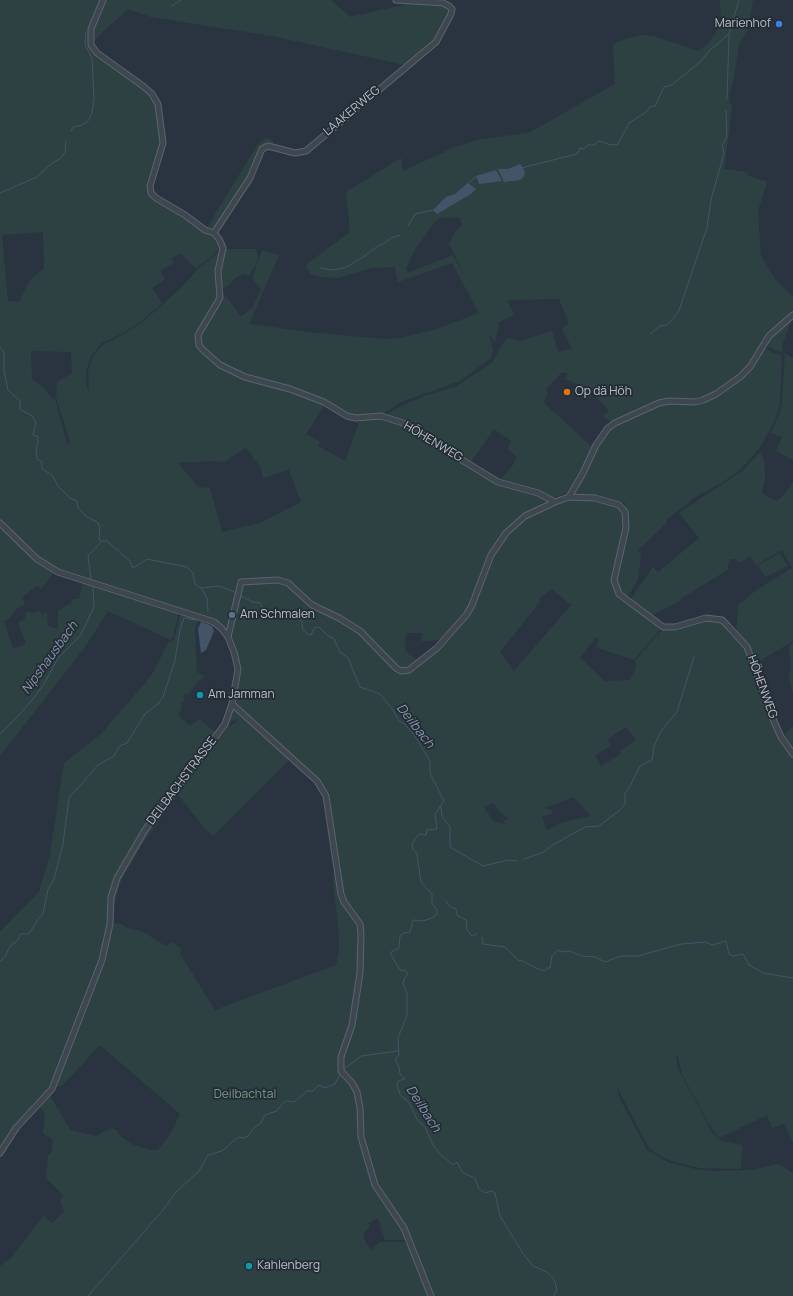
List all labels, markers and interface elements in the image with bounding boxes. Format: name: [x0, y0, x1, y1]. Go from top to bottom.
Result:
place label: Marienhof: [715, 17, 771, 31]
marker: Marienhof: [774, 19, 784, 29]
street label: LAAKERWEG: [321, 83, 383, 139]
place label: Op dä Höh: [575, 385, 632, 399]
marker: Op dä Höh: [562, 387, 572, 397]
street label: HÖHENWEG: [401, 419, 465, 465]
place label: Am Schmalen: [240, 608, 315, 622]
marker: Am Schmalen: [227, 610, 237, 620]
water label: Nipshausbach: [18, 619, 82, 697]
street label: HÖHENWEG: [744, 653, 780, 721]
place label: Am Jamman: [208, 688, 275, 702]
marker: Am Jamman: [195, 690, 205, 700]
water label: Deilbach: [393, 701, 437, 751]
street label: DEILBACHSTRASSE: [144, 734, 220, 828]
water label: Deilbach: [402, 1083, 444, 1135]
park label: Deilbachtal: [214, 1088, 276, 1102]
place label: Kahlenberg: [257, 1259, 320, 1273]
marker: Kahlenberg: [244, 1261, 254, 1271]

